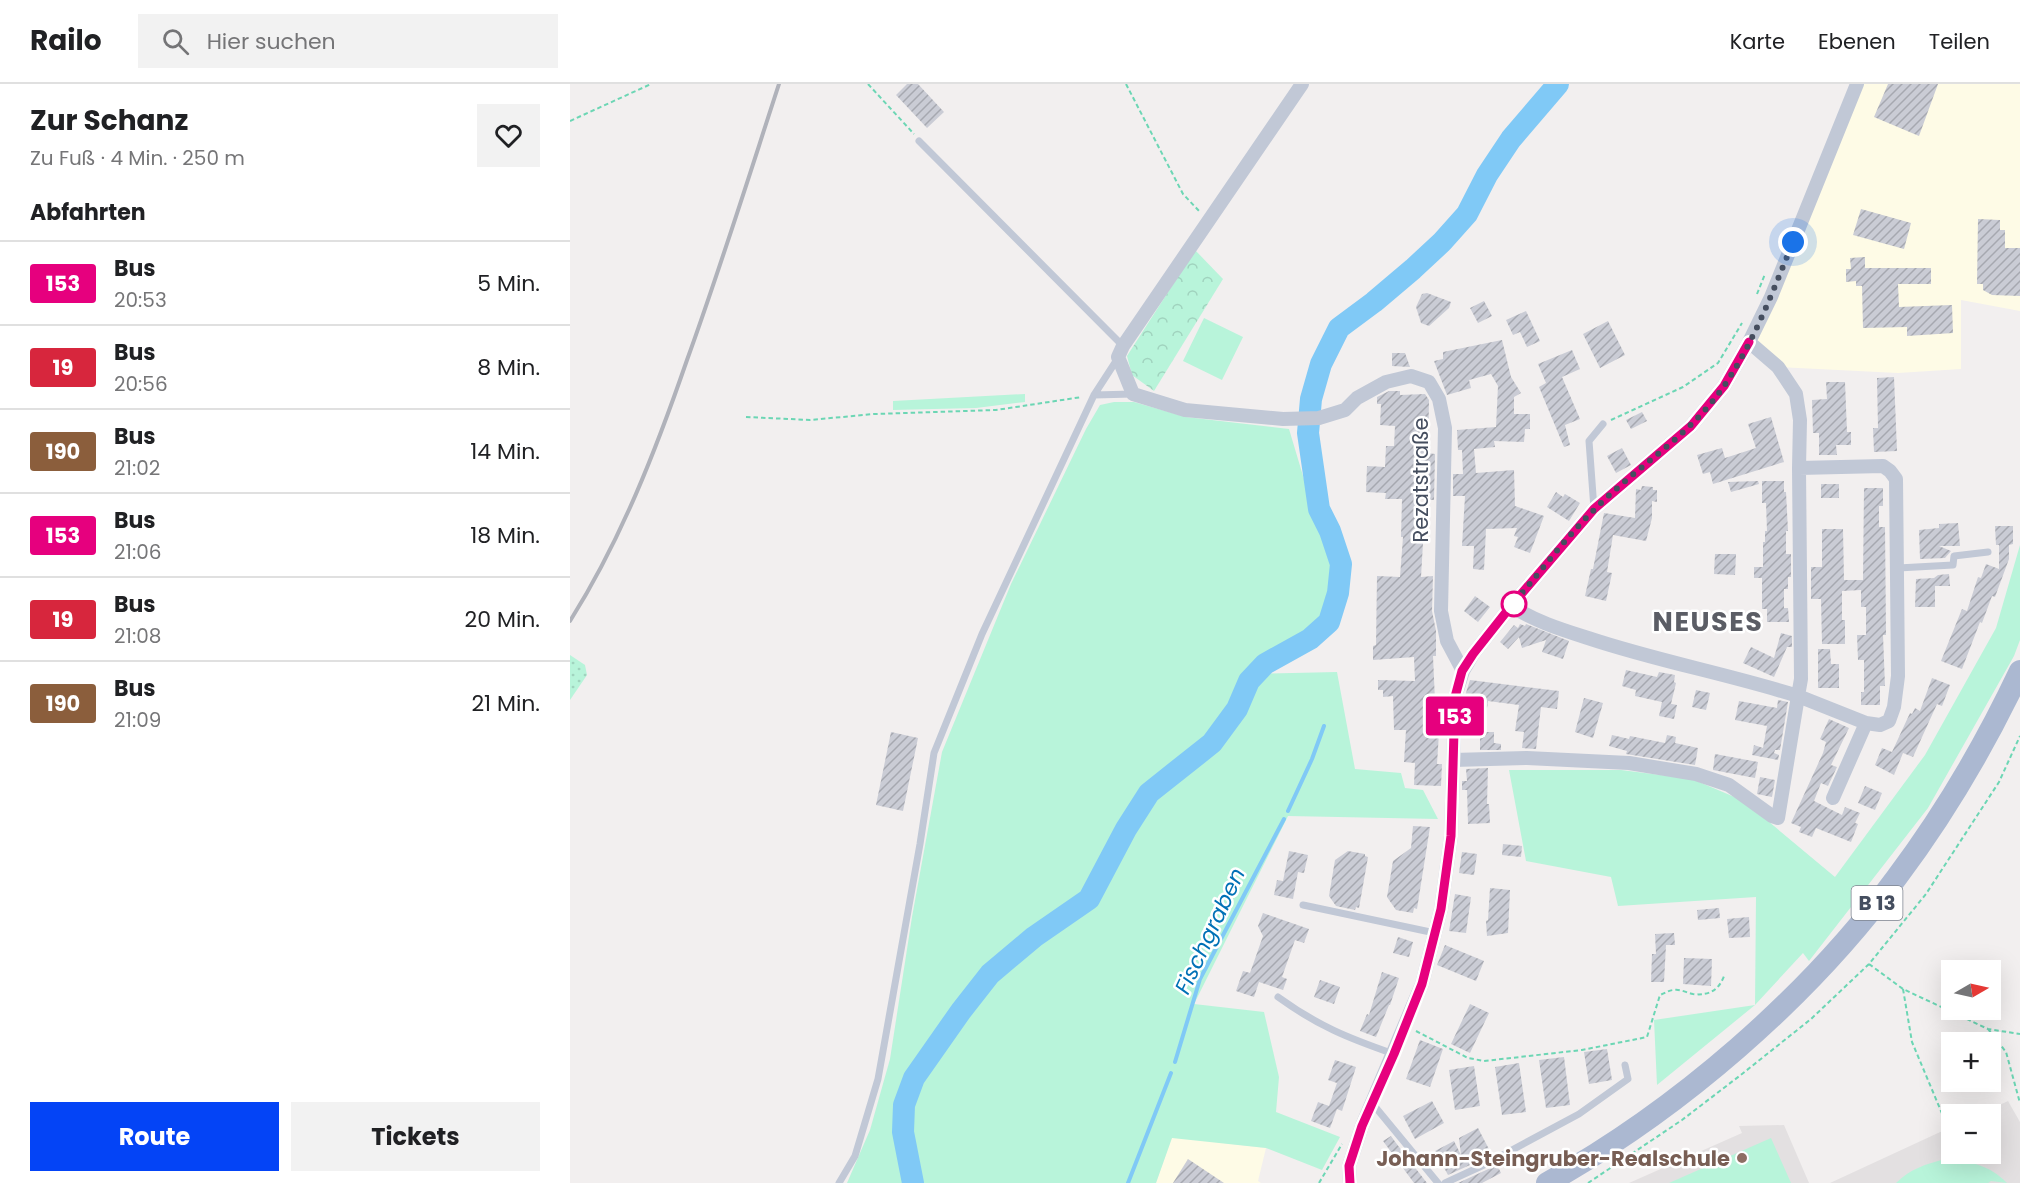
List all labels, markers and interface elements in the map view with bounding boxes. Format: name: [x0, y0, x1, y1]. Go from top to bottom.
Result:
search box: [138, 14, 558, 68]
text: Railo: [30, 21, 102, 60]
icon: search: [159, 25, 192, 58]
text: Hier suchen: [207, 26, 336, 57]
text: Karte: [1730, 27, 1785, 56]
text: Ebenen: [1818, 27, 1896, 56]
text: Teilen: [1929, 27, 1990, 56]
text: Zur Schanz: [30, 101, 188, 140]
button: heart: [477, 104, 540, 167]
text: Zu Fuß · 4 Min. · 250 m: [30, 144, 245, 172]
text: Abfahrten: [30, 197, 146, 228]
your location: [1778, 227, 1808, 257]
text: Bus: [114, 253, 156, 284]
text: 5 Min.: [477, 268, 540, 299]
text: 153: [46, 269, 80, 298]
text: 20:53: [114, 286, 167, 314]
text: Bus: [114, 337, 156, 368]
text: 8 Min.: [477, 352, 540, 383]
text: 19: [53, 353, 73, 382]
text: 20:56: [114, 370, 168, 398]
street label: Rezatstraße: [1406, 417, 1435, 543]
text: Bus: [114, 421, 156, 452]
text: 14 Min.: [470, 436, 540, 467]
text: 190: [46, 437, 80, 466]
text: 21:02: [114, 454, 160, 482]
text: Bus: [114, 505, 156, 536]
text: 18 Min.: [470, 520, 540, 551]
text: 153: [46, 521, 80, 550]
text: 21:06: [114, 538, 161, 566]
text: Bus: [114, 589, 156, 620]
unlabelled marker: [1501, 591, 1527, 617]
district label: NEUSES: [1653, 603, 1763, 640]
text: 20 Min.: [465, 604, 540, 635]
text: 19: [53, 605, 73, 634]
text: 21:08: [114, 622, 161, 650]
text: Bus: [114, 673, 156, 704]
text: 21 Min.: [471, 688, 540, 719]
text: 190: [46, 689, 80, 718]
line badge: 153: [1420, 696, 1490, 736]
text: 153: [1438, 702, 1472, 731]
text: 21:09: [114, 706, 161, 734]
water label: Fischgraben: [1167, 863, 1253, 999]
road number: B 13: [1852, 886, 1902, 920]
north arrow: [1941, 960, 2001, 1020]
map controls: [1941, 960, 2001, 1164]
button: +: [1941, 1032, 2001, 1092]
button: Route: [30, 1102, 279, 1171]
button: Tickets: [291, 1102, 540, 1171]
button: −: [1941, 1104, 2001, 1164]
place label: Johann-Steingruber-Realschule: [1376, 1144, 1730, 1173]
marker: Johann-Steingruber-Realschule: [1735, 1151, 1749, 1165]

